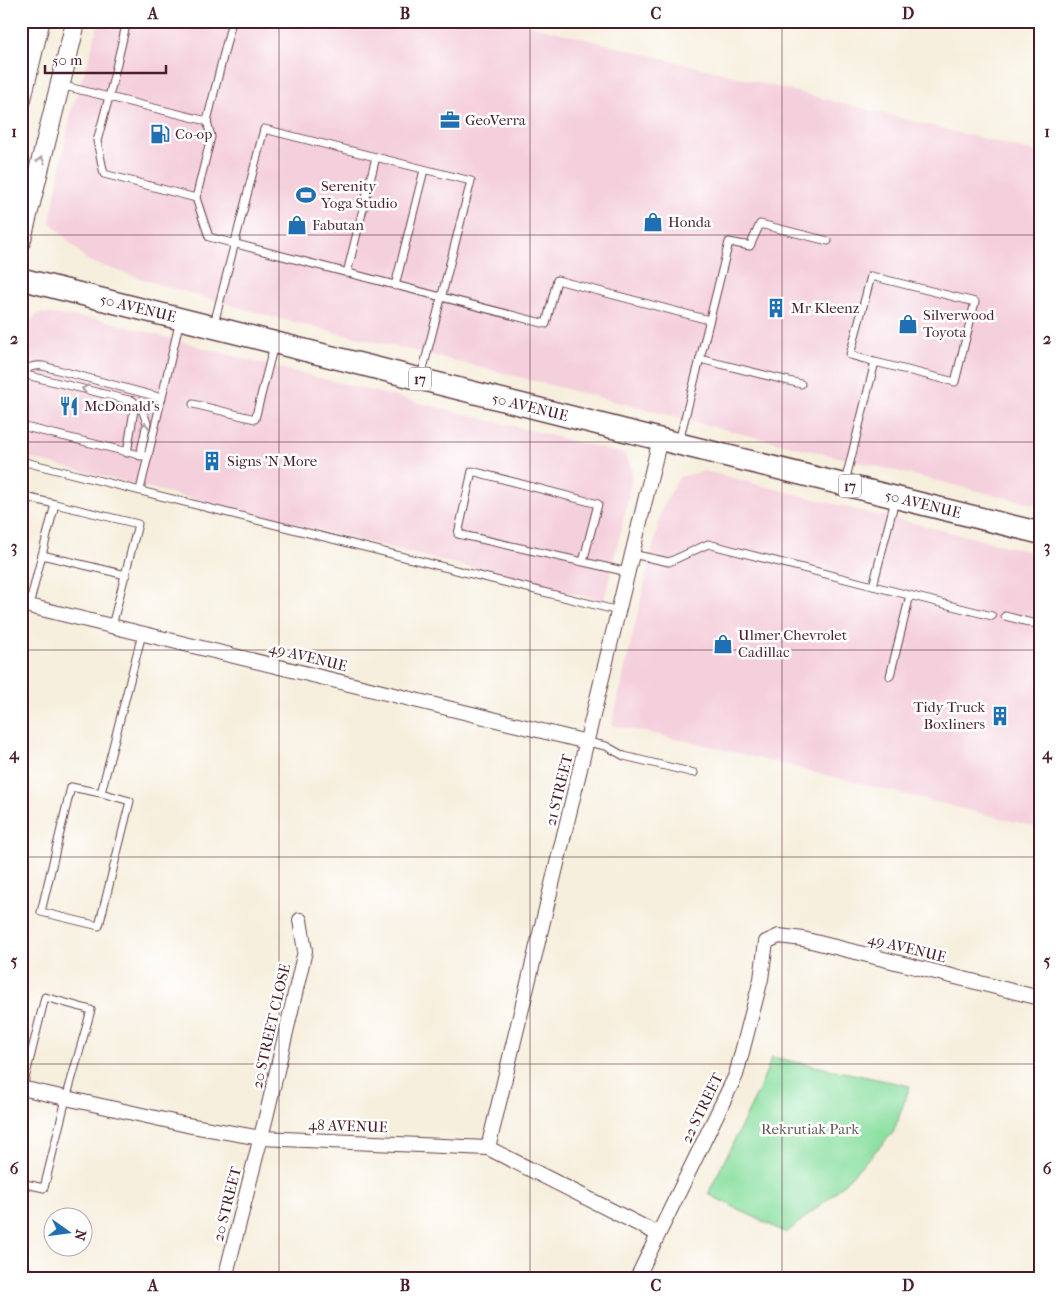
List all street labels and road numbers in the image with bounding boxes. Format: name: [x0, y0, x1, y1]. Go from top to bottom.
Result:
street label: 50 AVENUE: [98, 290, 178, 326]
road number: 17: [409, 368, 431, 390]
street label: 50 AVENUE: [490, 389, 570, 425]
road number: 17: [839, 474, 861, 498]
street label: 50 AVENUE: [883, 486, 963, 522]
street label: 49 AVENUE: [267, 639, 349, 675]
street label: 21 STREET: [541, 751, 577, 828]
street label: 49 AVENUE: [866, 930, 948, 966]
street label: 20 STREET CLOSE: [248, 962, 294, 1090]
street label: 22 STREET: [677, 1069, 727, 1146]
street label: 48 AVENUE: [308, 1116, 388, 1136]
street label: 20 STREET: [209, 1164, 245, 1243]

